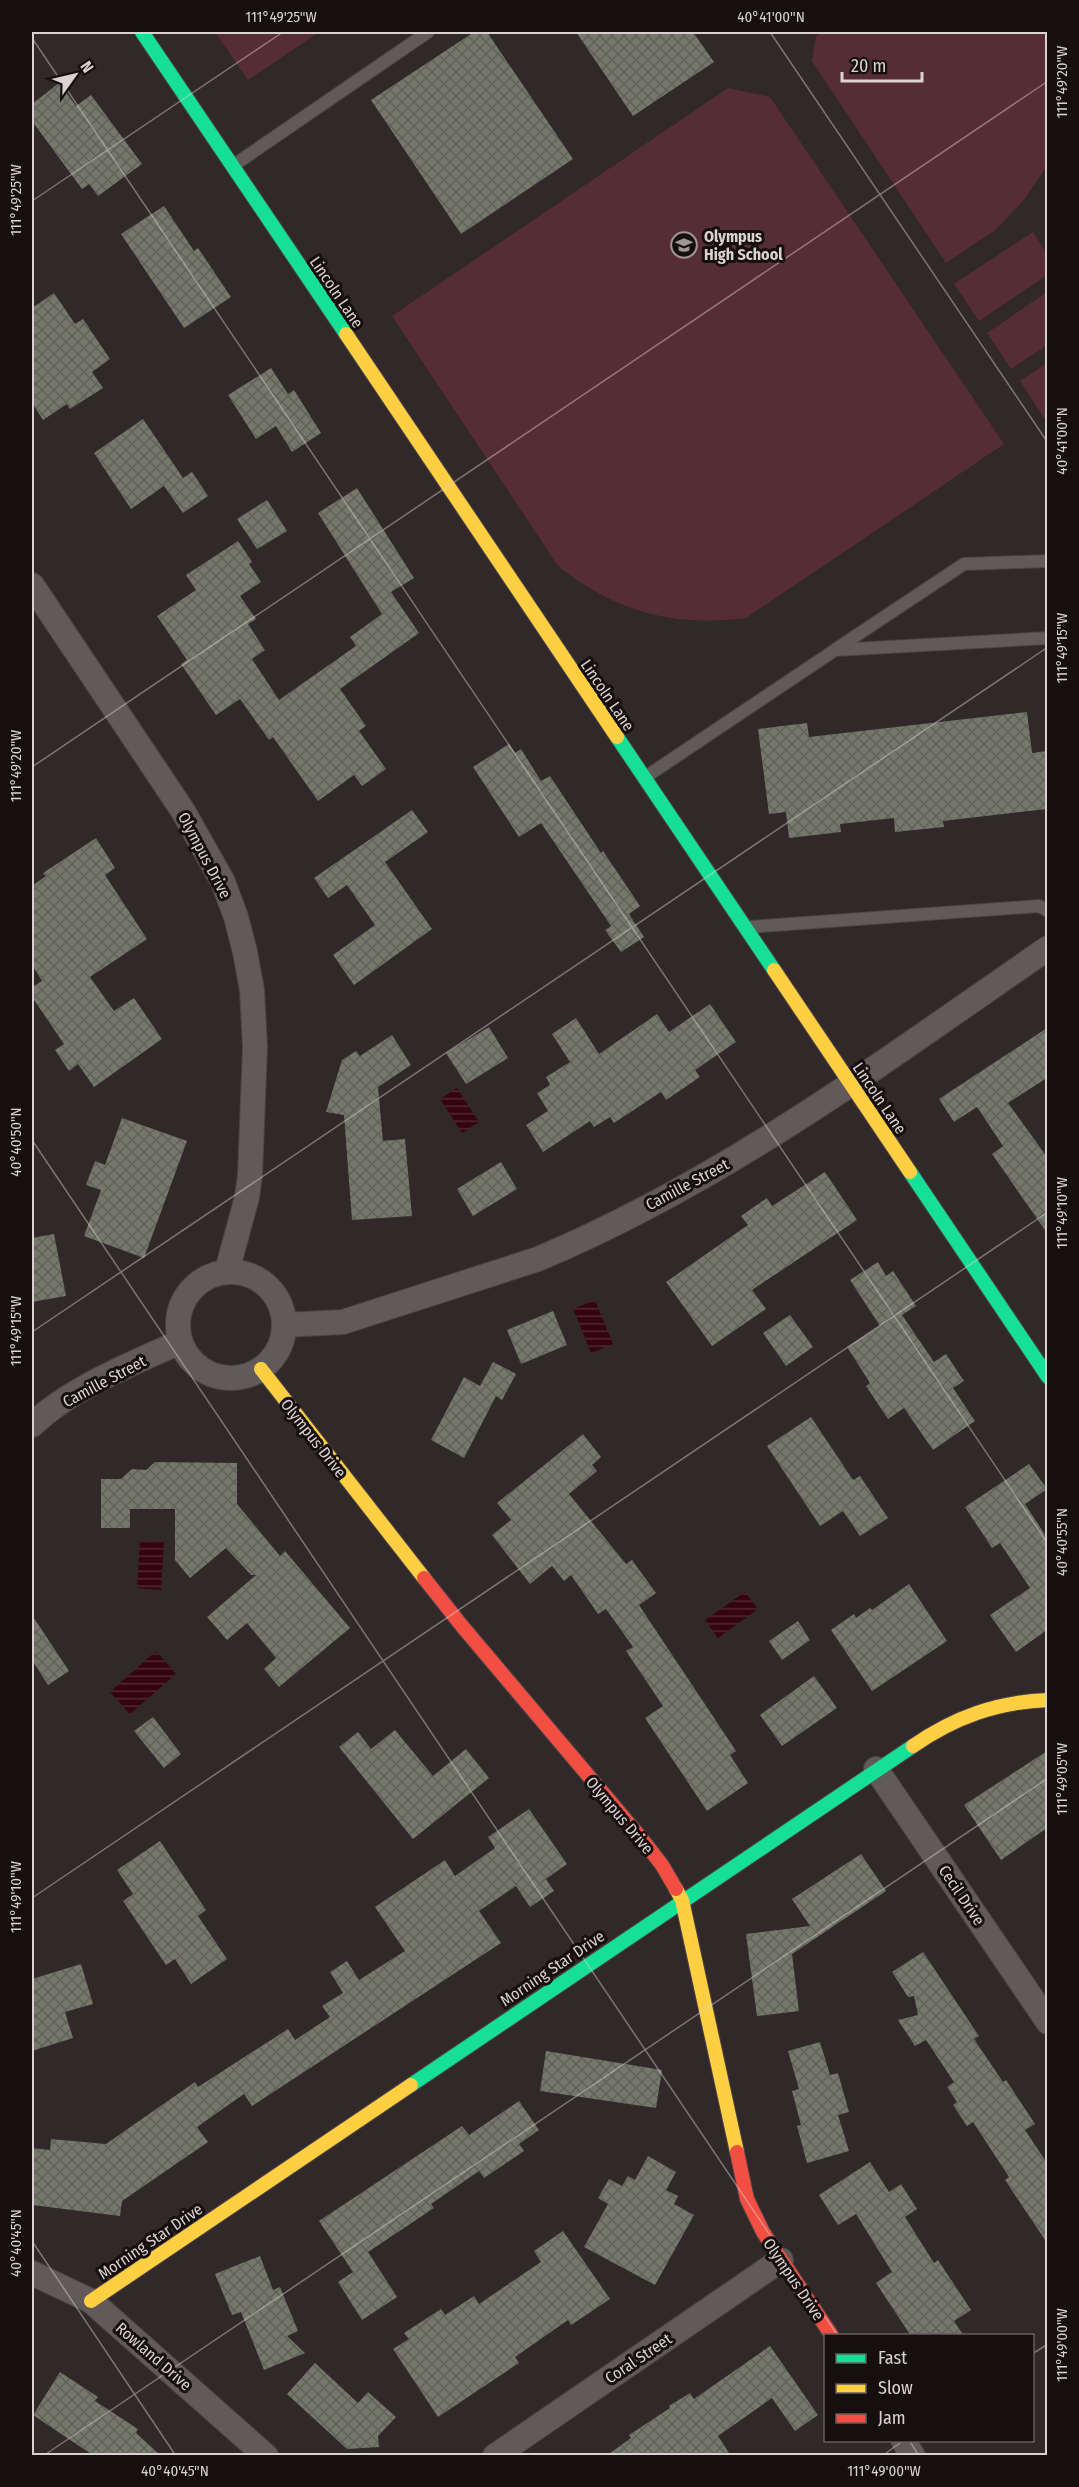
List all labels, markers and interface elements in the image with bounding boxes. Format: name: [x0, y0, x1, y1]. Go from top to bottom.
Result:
text: 111°49'25"W: [245, 8, 317, 26]
text: 40°41'00"N: [737, 8, 805, 26]
north arrow: [45, 45, 105, 105]
scale bar: [842, 45, 922, 83]
text: 111°49'20"W: [1053, 46, 1071, 118]
text: 20 m: [851, 55, 886, 77]
text: N: [76, 58, 98, 76]
text: 111°49'25"W: [7, 164, 25, 236]
place label: Olympus High School: [704, 227, 783, 264]
school or university icon: Olympus High School: [669, 230, 699, 260]
street label: Lincoln Lane: [306, 253, 367, 332]
text: 40°41'00"N: [1053, 407, 1071, 475]
text: 111°49'15"W: [1053, 613, 1071, 683]
street label: Lincoln Lane: [577, 656, 638, 735]
text: 111°49'20"W: [7, 730, 25, 802]
street label: Olympus Drive: [174, 809, 235, 902]
street label: Lincoln Lane: [849, 1059, 910, 1138]
text: 40°40'50"N: [7, 1107, 25, 1177]
street label: Camille Street: [642, 1154, 733, 1214]
text: 111°49'10"W: [1053, 1177, 1071, 1249]
text: 111°49'15"W: [7, 1296, 25, 1366]
street label: Camille Street: [59, 1351, 150, 1411]
street label: Olympus Drive: [277, 1395, 350, 1482]
text: 40°40'55"N: [1053, 1508, 1071, 1576]
text: 111°49'05"W: [1053, 1743, 1071, 1815]
street label: Olympus Drive: [582, 1773, 657, 1858]
text: 111°49'10"W: [7, 1861, 25, 1933]
street label: Cecil Drive: [935, 1862, 989, 1929]
street label: Morning Star Drive: [497, 1926, 608, 2010]
street label: Morning Star Drive: [95, 2199, 206, 2283]
text: 40°40'45"N: [7, 2209, 25, 2277]
street label: Olympus Drive: [759, 2235, 828, 2324]
text: 111°49'00"W: [1053, 2308, 1071, 2382]
street label: Rowland Drive: [112, 2318, 195, 2394]
street label: Coral Street: [601, 2329, 676, 2388]
legend: [824, 2334, 1034, 2442]
text: Fast: [878, 2347, 907, 2369]
text: Slow: [878, 2377, 913, 2399]
text: Jam: [878, 2407, 906, 2429]
text: 40°40'45"N: [141, 2462, 209, 2480]
text: 111°49'00"W: [847, 2462, 921, 2480]

